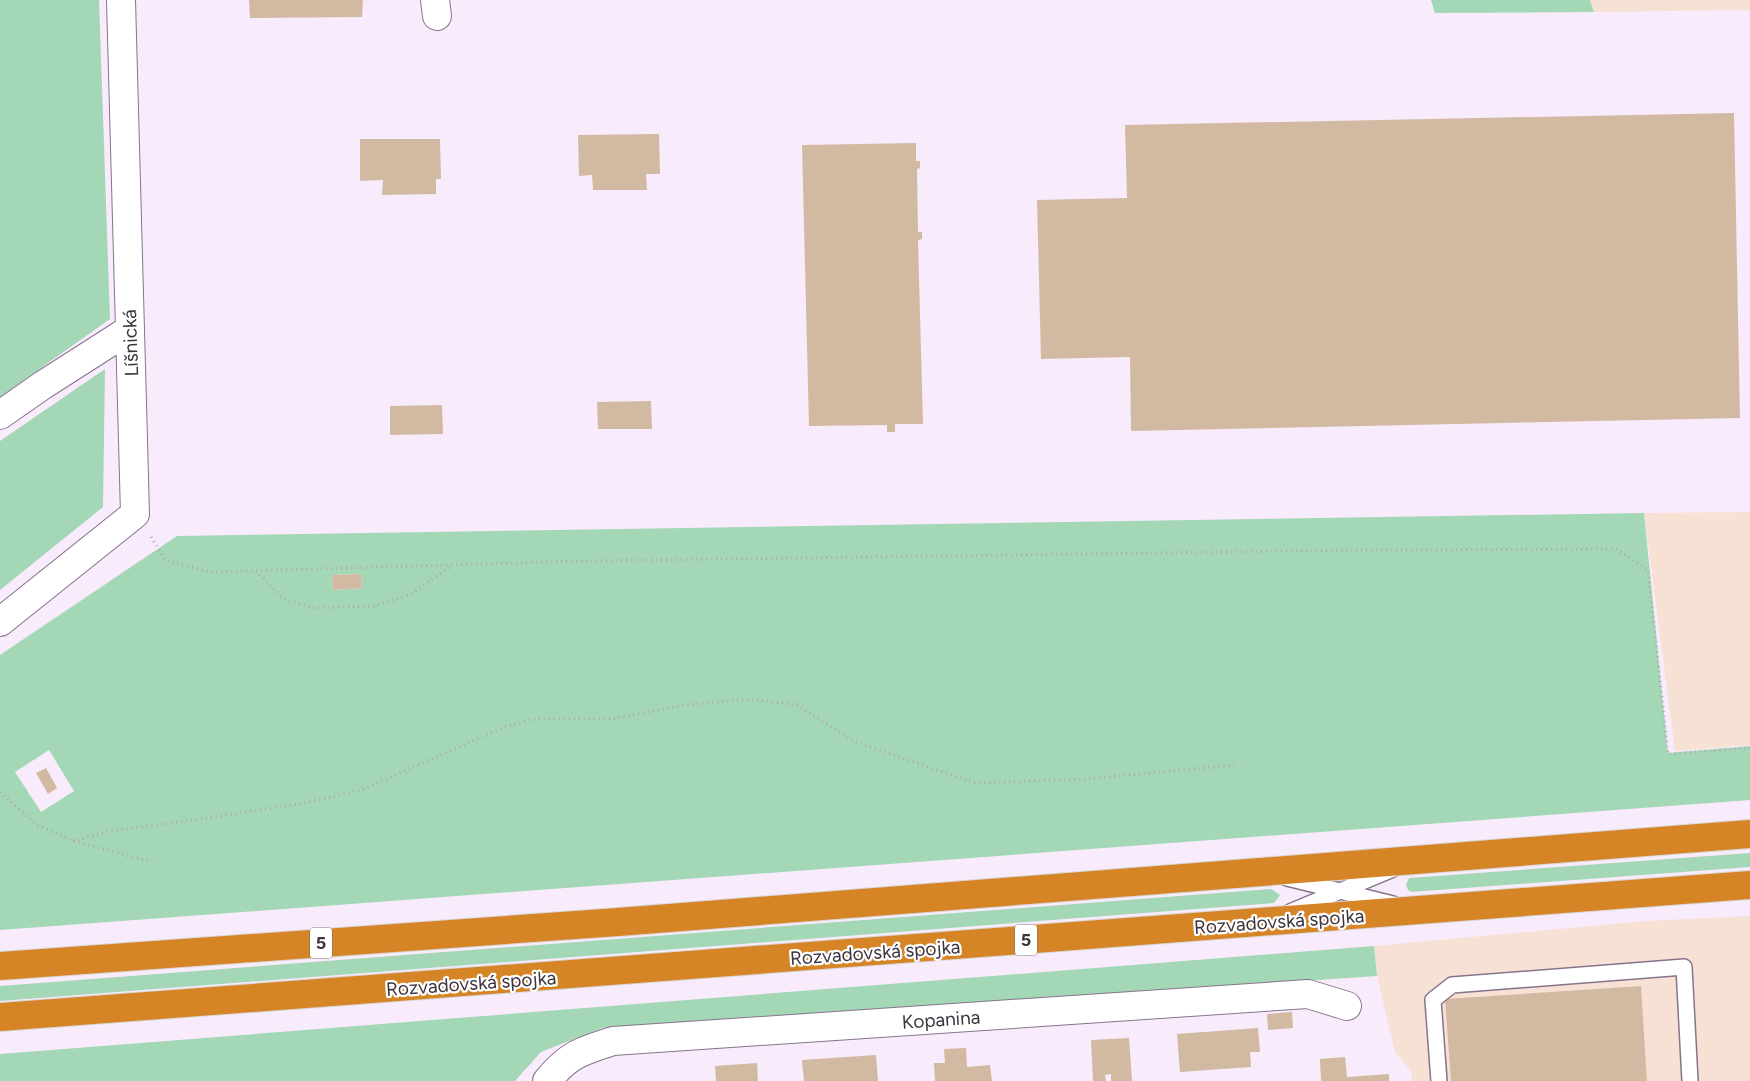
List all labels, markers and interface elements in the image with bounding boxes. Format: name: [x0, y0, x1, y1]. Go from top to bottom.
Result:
street label: Líšnická: [118, 309, 143, 377]
street label: Rozvadovská spojka: [1193, 904, 1365, 939]
road number: 5: [1015, 924, 1037, 956]
road number: 5: [310, 928, 332, 958]
street label: Rozvadovská spojka: [789, 935, 961, 970]
street label: Rozvadovská spojka: [385, 966, 557, 1001]
street label: Kopanina: [901, 1005, 981, 1034]

